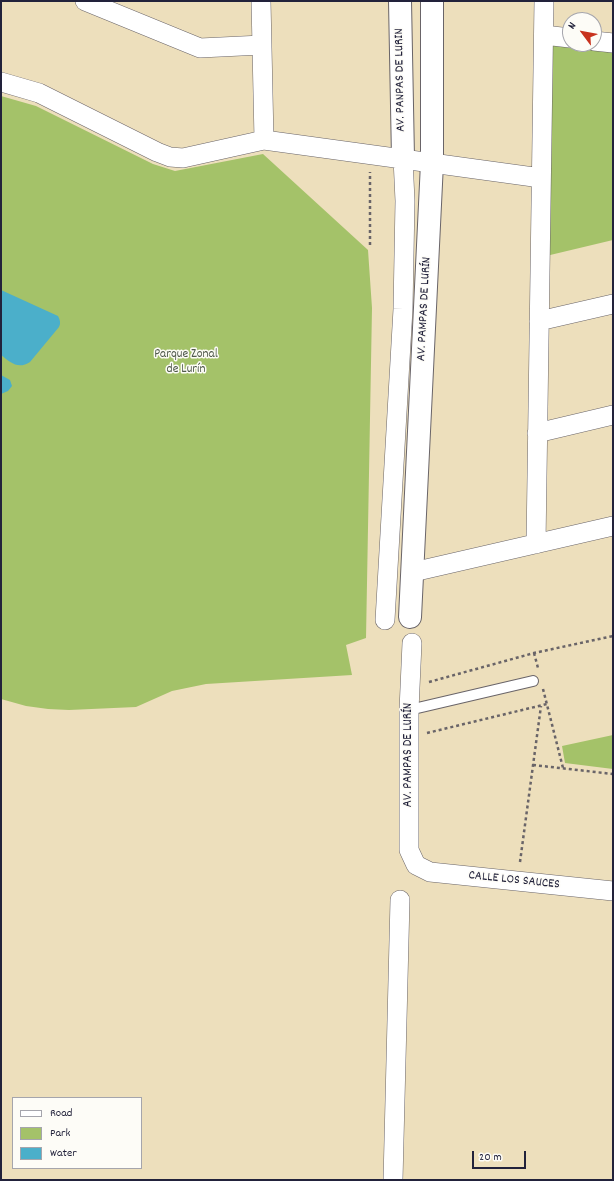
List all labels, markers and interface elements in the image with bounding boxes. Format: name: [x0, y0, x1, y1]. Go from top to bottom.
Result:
north arrow: [562, 12, 602, 52]
text: N: [564, 20, 581, 33]
street label: AV. PANPAS DE LURIN: [392, 28, 410, 132]
street label: AV. PAMPAS DE LURÍN: [414, 256, 436, 362]
park label: Parque Zonal de Lurín: [154, 347, 218, 378]
street label: AV. PAMPAS DE LURÍN: [401, 703, 417, 807]
street label: CALLE LOS SAUCES: [468, 868, 560, 894]
legend: [12, 1097, 142, 1169]
text: Road: [50, 1105, 72, 1122]
text: Park: [50, 1125, 70, 1142]
scale bar: [474, 1143, 528, 1169]
text: Water: [50, 1145, 77, 1162]
text: 20 m: [479, 1149, 502, 1166]

